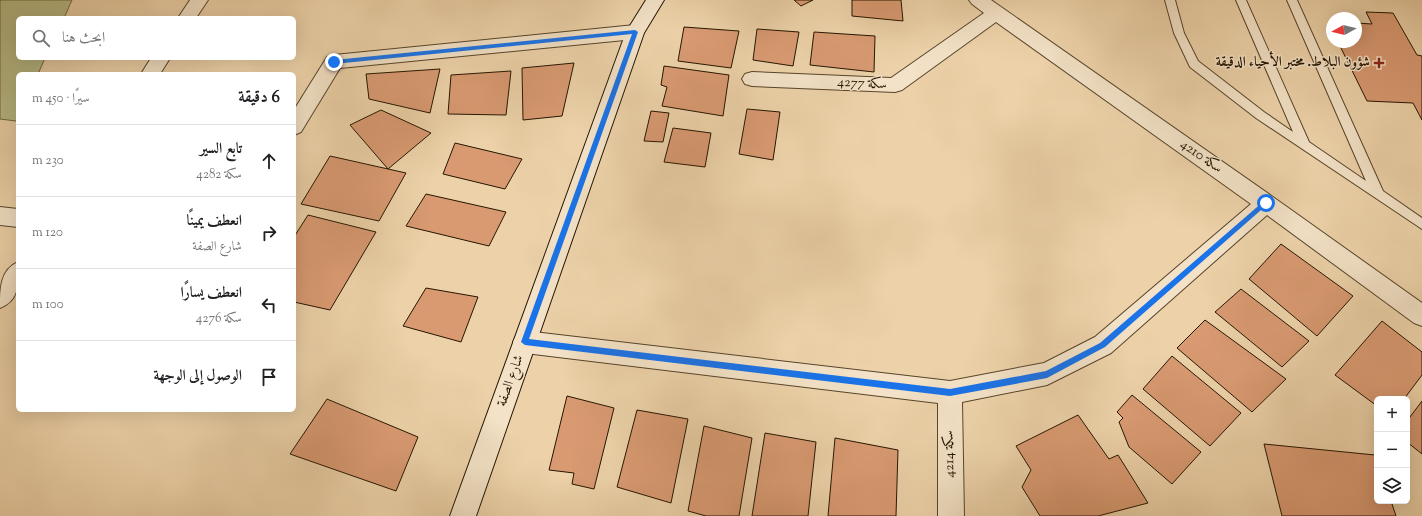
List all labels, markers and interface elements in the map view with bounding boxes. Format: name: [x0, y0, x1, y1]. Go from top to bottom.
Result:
north arrow: [1326, 12, 1362, 48]
search box: [16, 16, 296, 60]
icon: search: [30, 27, 52, 49]
text: ابحث هنا: [62, 28, 105, 49]
place label: شؤون البلاط. مختبر الأحياء الدقيقة: [1216, 51, 1370, 73]
route end: [325, 53, 343, 71]
marker: شؤون البلاط. مختبر الأحياء الدقيقة: [1373, 57, 1385, 69]
street label: سكة 4277: [837, 73, 887, 95]
text: 6 دقيقة: [238, 86, 280, 110]
text: سيرًا · 450 m: [32, 90, 90, 108]
street label: سكة 4210: [1176, 135, 1226, 179]
text: تابع السير: [200, 139, 242, 160]
icon: ahead: [258, 150, 280, 172]
text: 230 m: [32, 152, 64, 170]
text: سكة 4282: [196, 166, 242, 184]
route start: [1257, 194, 1275, 212]
text: انعطف يمينًا: [187, 211, 242, 232]
icon: right: [258, 222, 280, 244]
text: 120 m: [32, 224, 63, 242]
text: شارع الصفة: [192, 238, 242, 256]
text: انعطف يسارًا: [181, 283, 242, 304]
icon: left: [258, 294, 280, 316]
text: 100 m: [32, 296, 64, 314]
text: سكة 4276: [196, 310, 242, 328]
street label: شارع الصفة: [492, 352, 530, 410]
text: الوصول إلى الوجهة: [153, 366, 242, 387]
icon: arrive: [258, 366, 280, 388]
map controls: [1374, 396, 1410, 504]
button: +: [1374, 396, 1410, 432]
street label: سكة 4214: [940, 430, 960, 478]
button: −: [1374, 432, 1410, 468]
button: layers: [1374, 468, 1410, 504]

